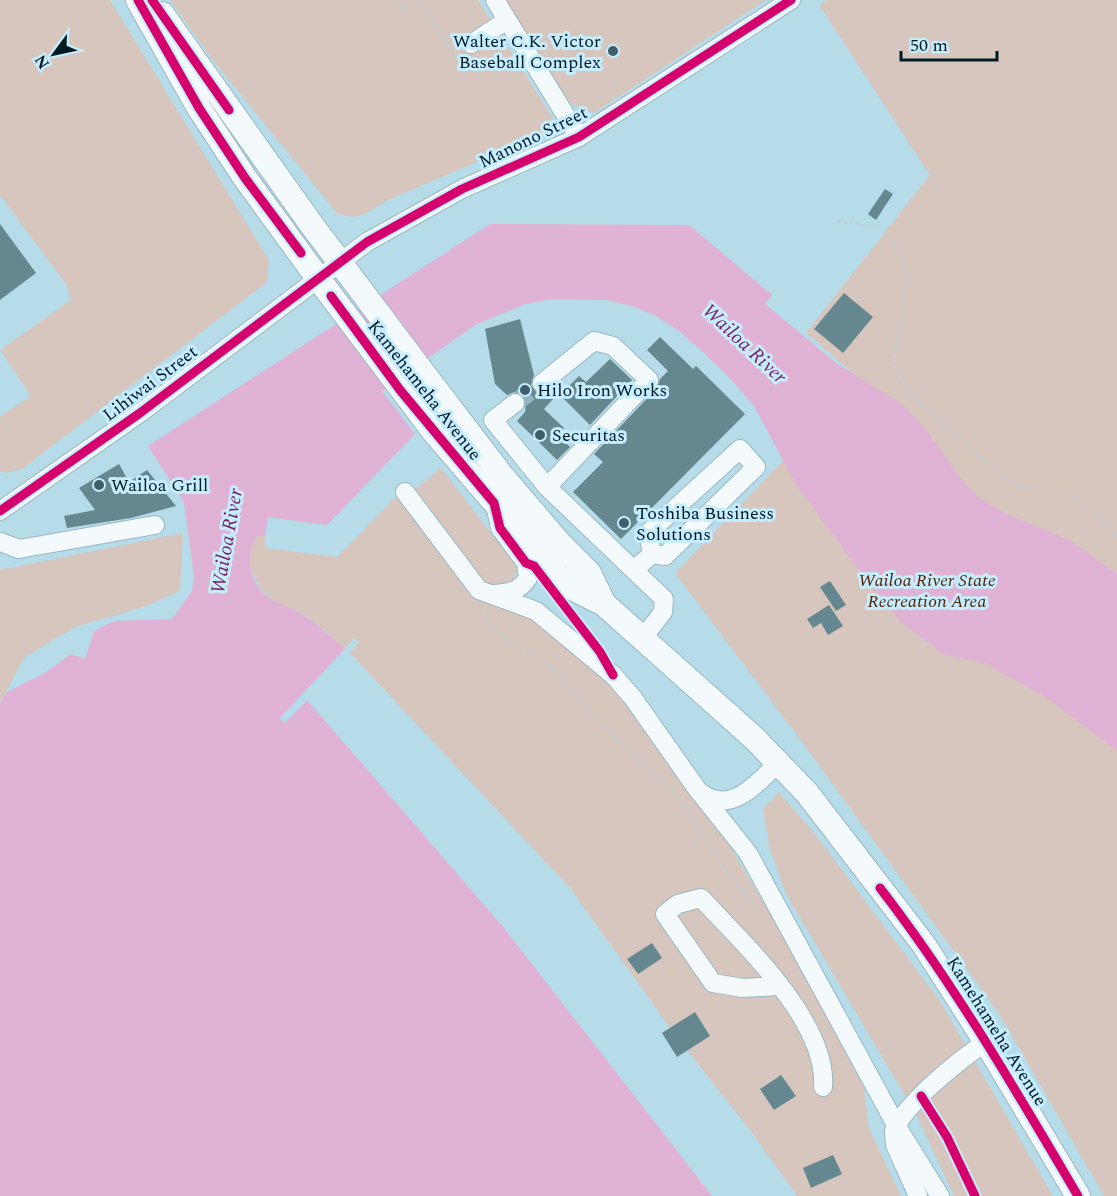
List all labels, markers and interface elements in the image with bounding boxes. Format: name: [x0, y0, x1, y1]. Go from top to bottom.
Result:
north arrow: [24, 24, 84, 84]
scale bar: [901, 24, 997, 62]
place label: Walter C.K. Victor Baseball Complex: [453, 28, 601, 76]
text: 50 m: [910, 32, 948, 59]
marker: Walter C.K. Victor Baseball Complex: [606, 44, 620, 58]
text: N: [29, 50, 56, 74]
street label: Manono Street: [474, 99, 592, 175]
water label: Wailoa River: [695, 296, 794, 392]
street label: Kamehameha Avenue: [361, 314, 488, 466]
street label: Lihiwai Street: [97, 339, 203, 428]
place label: Hilo Iron Works: [537, 377, 667, 404]
marker: Hilo Iron Works: [518, 383, 532, 397]
place label: Securitas: [552, 422, 625, 449]
marker: Securitas: [533, 428, 547, 442]
place label: Wailoa Grill: [111, 472, 208, 499]
marker: Wailoa Grill: [92, 478, 106, 492]
water label: Wailoa River: [203, 485, 251, 596]
place label: Toshiba Business Solutions: [636, 500, 774, 548]
marker: Toshiba Business Solutions: [617, 516, 631, 530]
park label: Wailoa River State Recreation Area: [858, 567, 996, 615]
street label: Kamehameha Avenue: [940, 951, 1054, 1111]

